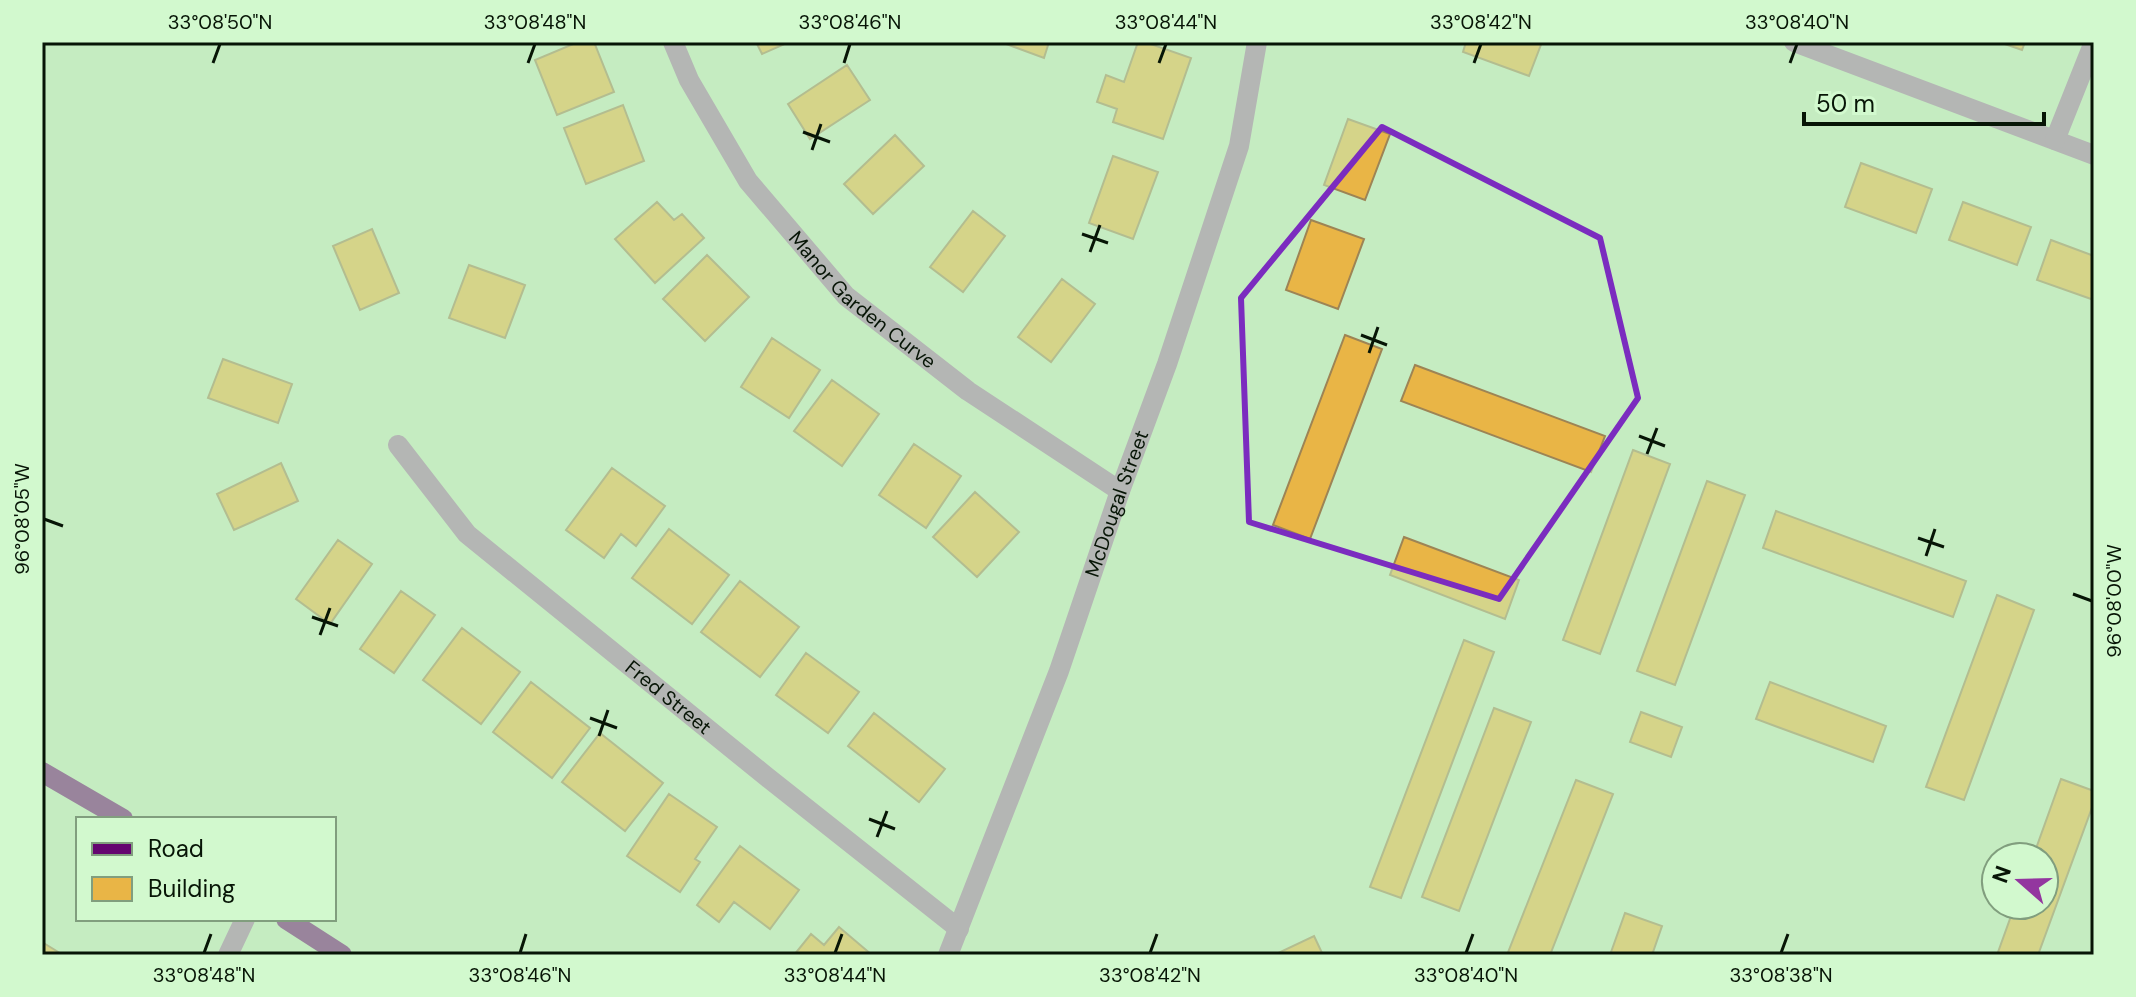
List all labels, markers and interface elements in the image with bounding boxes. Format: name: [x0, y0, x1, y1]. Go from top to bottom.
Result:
text: 33°08'50"N: [168, 9, 272, 35]
text: 33°08'48"N: [484, 9, 586, 35]
text: 33°08'46"N: [799, 9, 901, 35]
text: 33°08'44"N: [1115, 9, 1217, 35]
text: 33°08'42"N: [1430, 9, 1532, 35]
text: 33°08'40"N: [1745, 9, 1849, 35]
scale bar: [1804, 76, 2044, 126]
text: 50 m: [1816, 88, 1875, 119]
street label: Manor Garden Curve: [783, 226, 941, 374]
street label: McDougal Street: [1079, 426, 1154, 580]
text: 96°08'05"W: [9, 463, 35, 575]
text: 96°08'00"W: [2101, 544, 2127, 658]
street label: Fred Street: [620, 655, 717, 740]
legend: [76, 817, 336, 921]
text: Road: [148, 833, 204, 864]
north arrow: [1980, 841, 2060, 921]
text: N: [1985, 862, 2018, 887]
text: Building: [148, 873, 235, 904]
text: 33°08'48"N: [153, 962, 255, 988]
text: 33°08'46"N: [469, 962, 571, 988]
text: 33°08'44"N: [784, 962, 886, 988]
text: 33°08'42"N: [1099, 962, 1201, 988]
text: 33°08'40"N: [1414, 962, 1518, 988]
text: 33°08'38"N: [1729, 962, 1833, 988]

